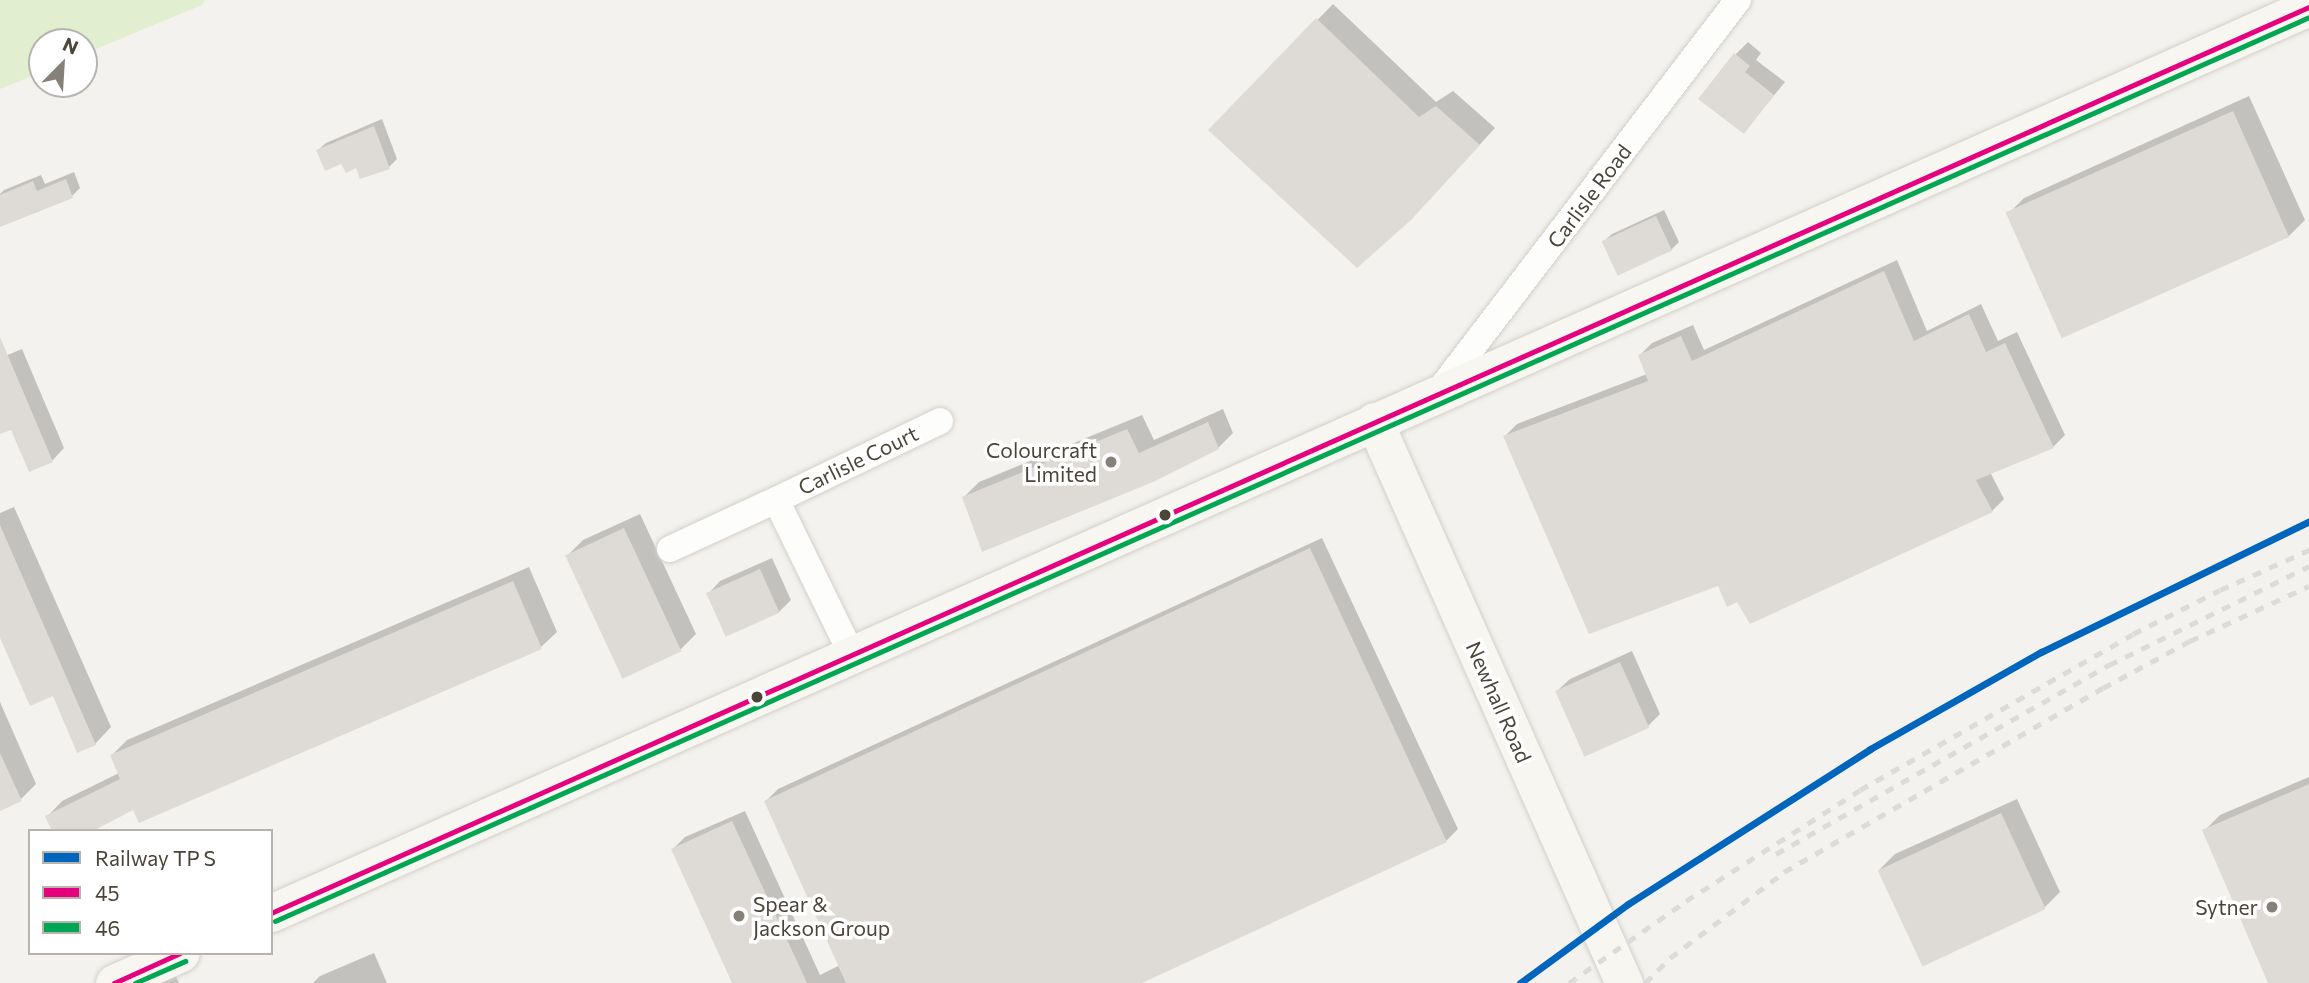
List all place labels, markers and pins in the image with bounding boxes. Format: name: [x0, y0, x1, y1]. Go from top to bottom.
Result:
place label: Colourcraft Limited: [986, 437, 1097, 487]
marker: Colourcraft Limited: [1103, 454, 1119, 470]
unlabelled marker: [1158, 508, 1172, 522]
unlabelled marker: [750, 690, 764, 704]
place label: Spear & Jackson Group: [753, 891, 890, 941]
place label: Sytner: [2195, 894, 2258, 920]
marker: Sytner: [2264, 899, 2280, 915]
marker: Spear & Jackson Group: [731, 908, 747, 924]

